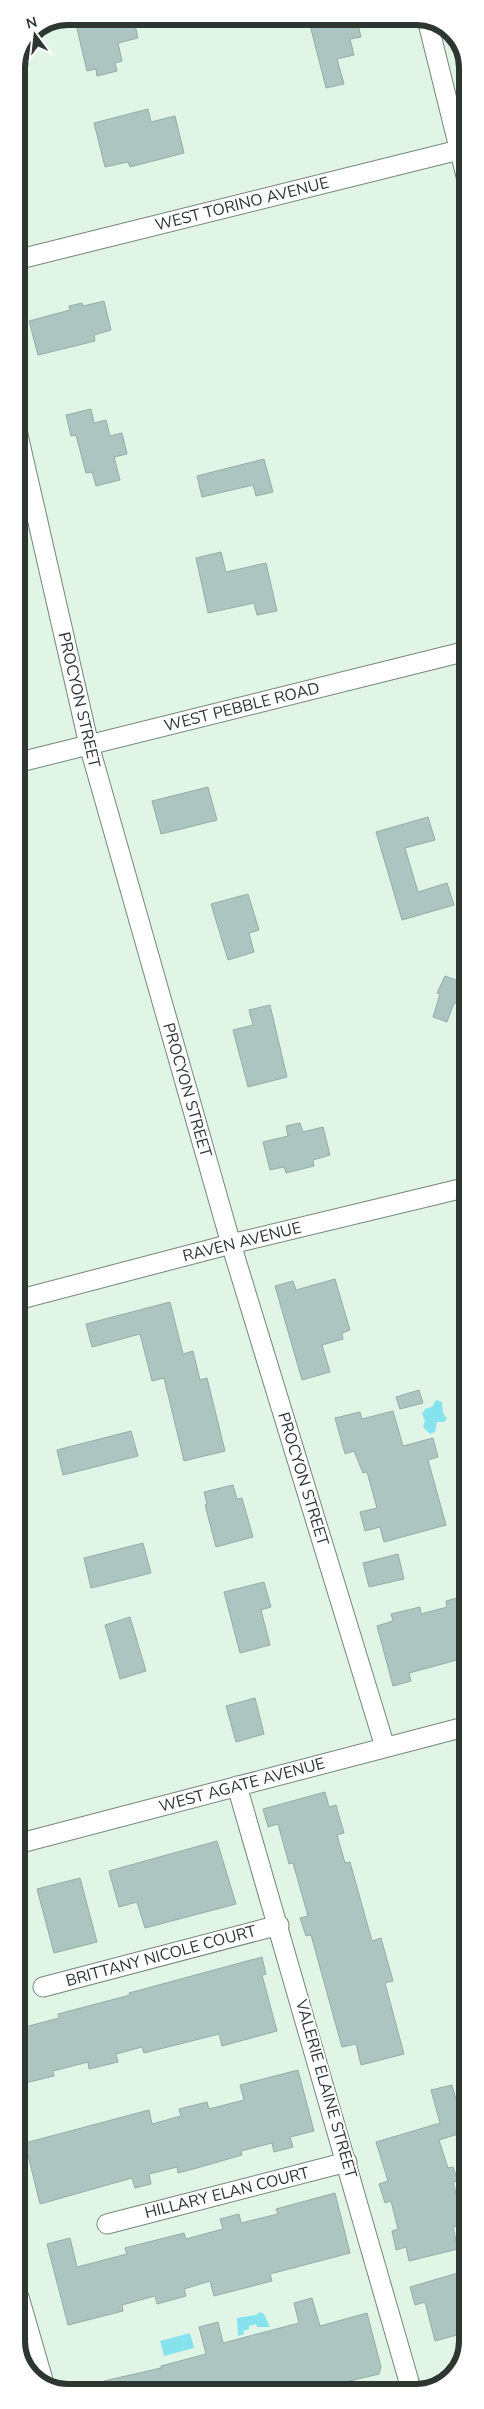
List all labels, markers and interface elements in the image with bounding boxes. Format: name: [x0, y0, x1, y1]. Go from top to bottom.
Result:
north arrow: [10, 10, 60, 60]
text: N: [24, 12, 39, 33]
street label: WEST TORINO AVENUE: [153, 172, 331, 236]
street label: PROCYON STREET: [53, 630, 105, 770]
street label: WEST PEBBLE ROAD: [162, 677, 322, 737]
street label: PROCYON STREET: [157, 1020, 217, 1160]
street label: RAVEN AVENUE: [180, 1217, 304, 1267]
street label: PROCYON STREET: [272, 1410, 334, 1549]
street label: WEST AGATE AVENUE: [157, 1752, 327, 1818]
street label: BRITTANY NICOLE COURT: [63, 1920, 259, 1992]
street label: VALERIE ELAINE STREET: [290, 1996, 362, 2181]
street label: HILLARY ELAN COURT: [142, 2162, 312, 2224]

